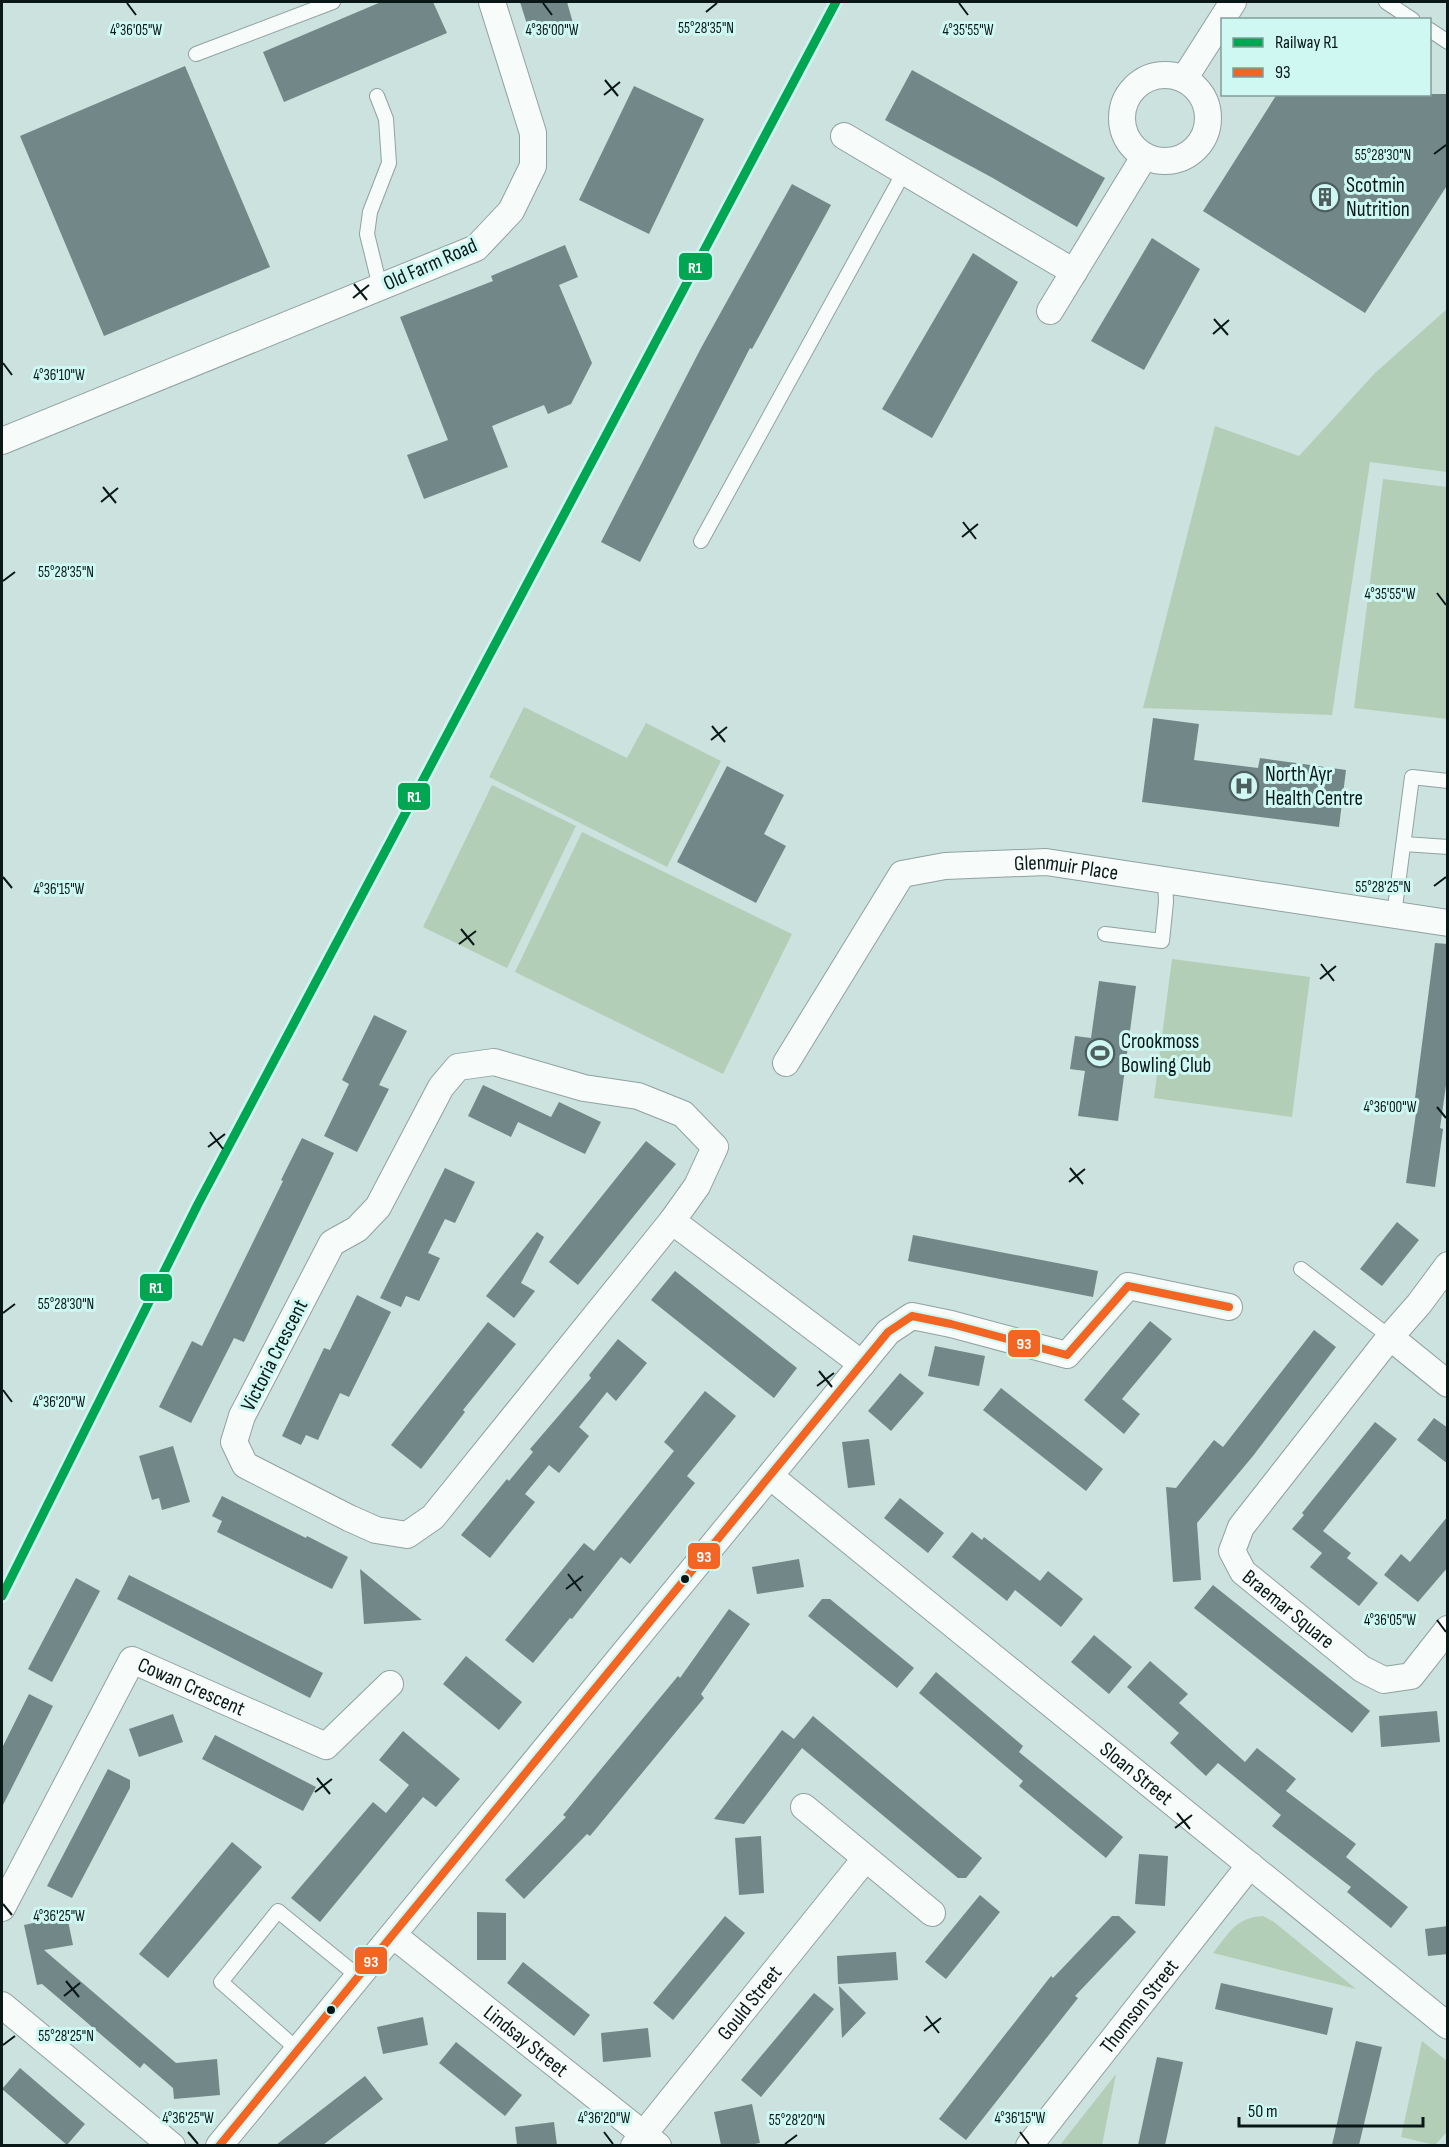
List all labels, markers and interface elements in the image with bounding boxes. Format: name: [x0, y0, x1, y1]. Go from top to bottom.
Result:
legend: [1221, 18, 1431, 96]
text: 55°28'35"N: [678, 19, 734, 38]
text: 4°36'05"W: [110, 21, 162, 40]
text: 4°36'00"W: [526, 21, 579, 40]
text: 4°35'55"W: [942, 21, 994, 40]
text: Railway R1: [1275, 32, 1339, 53]
text: 93: [1275, 62, 1291, 83]
text: 55°28'30"N: [1355, 146, 1411, 165]
place label: Scotmin Nutrition: [1346, 173, 1410, 222]
building icon: Scotmin Nutrition: [1309, 181, 1341, 213]
street label: Old Farm Road: [380, 233, 481, 296]
line badge: R1: [678, 252, 713, 281]
text: R1: [688, 259, 703, 278]
text: 4°36'10"W: [33, 366, 85, 385]
text: 55°28'35"N: [38, 563, 94, 582]
text: 4°35'55"W: [1364, 585, 1416, 604]
place label: North Ayr Health Centre: [1265, 762, 1363, 811]
hospital icon: North Ayr Health Centre: [1228, 770, 1260, 802]
line badge: R1: [397, 782, 431, 811]
text: R1: [407, 788, 422, 807]
street label: Glenmuir Place: [1013, 850, 1120, 886]
text: 55°28'25"N: [1355, 878, 1411, 897]
text: 4°36'15"W: [34, 880, 85, 899]
place label: Crookmoss Bowling Club: [1121, 1029, 1211, 1078]
sports icon: Crookmoss Bowling Club: [1084, 1037, 1116, 1069]
text: 4°36'00"W: [1364, 1098, 1417, 1117]
line badge: R1: [139, 1273, 173, 1302]
text: R1: [149, 1279, 164, 1298]
text: 55°28'30"N: [38, 1295, 94, 1314]
street label: Victoria Crescent: [236, 1295, 313, 1415]
line badge: 93: [1007, 1329, 1041, 1358]
text: 93: [1017, 1335, 1031, 1354]
text: 4°36'20"W: [33, 1393, 85, 1412]
line badge: 93: [687, 1542, 721, 1570]
text: 93: [697, 1548, 711, 1567]
street label: Braemar Square: [1237, 1565, 1339, 1654]
unlabelled marker: [679, 1573, 691, 1585]
text: 4°36'05"W: [1364, 1611, 1416, 1630]
street label: Cowan Crescent: [134, 1652, 249, 1721]
street label: Sloan Street: [1095, 1737, 1178, 1811]
text: 4°36'25"W: [33, 1907, 85, 1926]
line badge: 93: [354, 1946, 388, 1975]
text: 93: [364, 1953, 378, 1972]
street label: Thomson Street: [1095, 1954, 1184, 2058]
street label: Gould Street: [712, 1961, 787, 2045]
street label: Lindsay Street: [479, 2000, 573, 2082]
unlabelled marker: [325, 2004, 337, 2016]
text: 55°28'25"N: [38, 2027, 94, 2046]
scale bar: [1239, 2090, 1424, 2128]
text: 50 m: [1248, 2101, 1278, 2122]
text: 4°36'25"W: [162, 2109, 214, 2128]
text: 4°36'20"W: [578, 2109, 630, 2128]
text: 4°36'15"W: [995, 2109, 1046, 2128]
text: 55°28'20"N: [769, 2111, 825, 2130]

